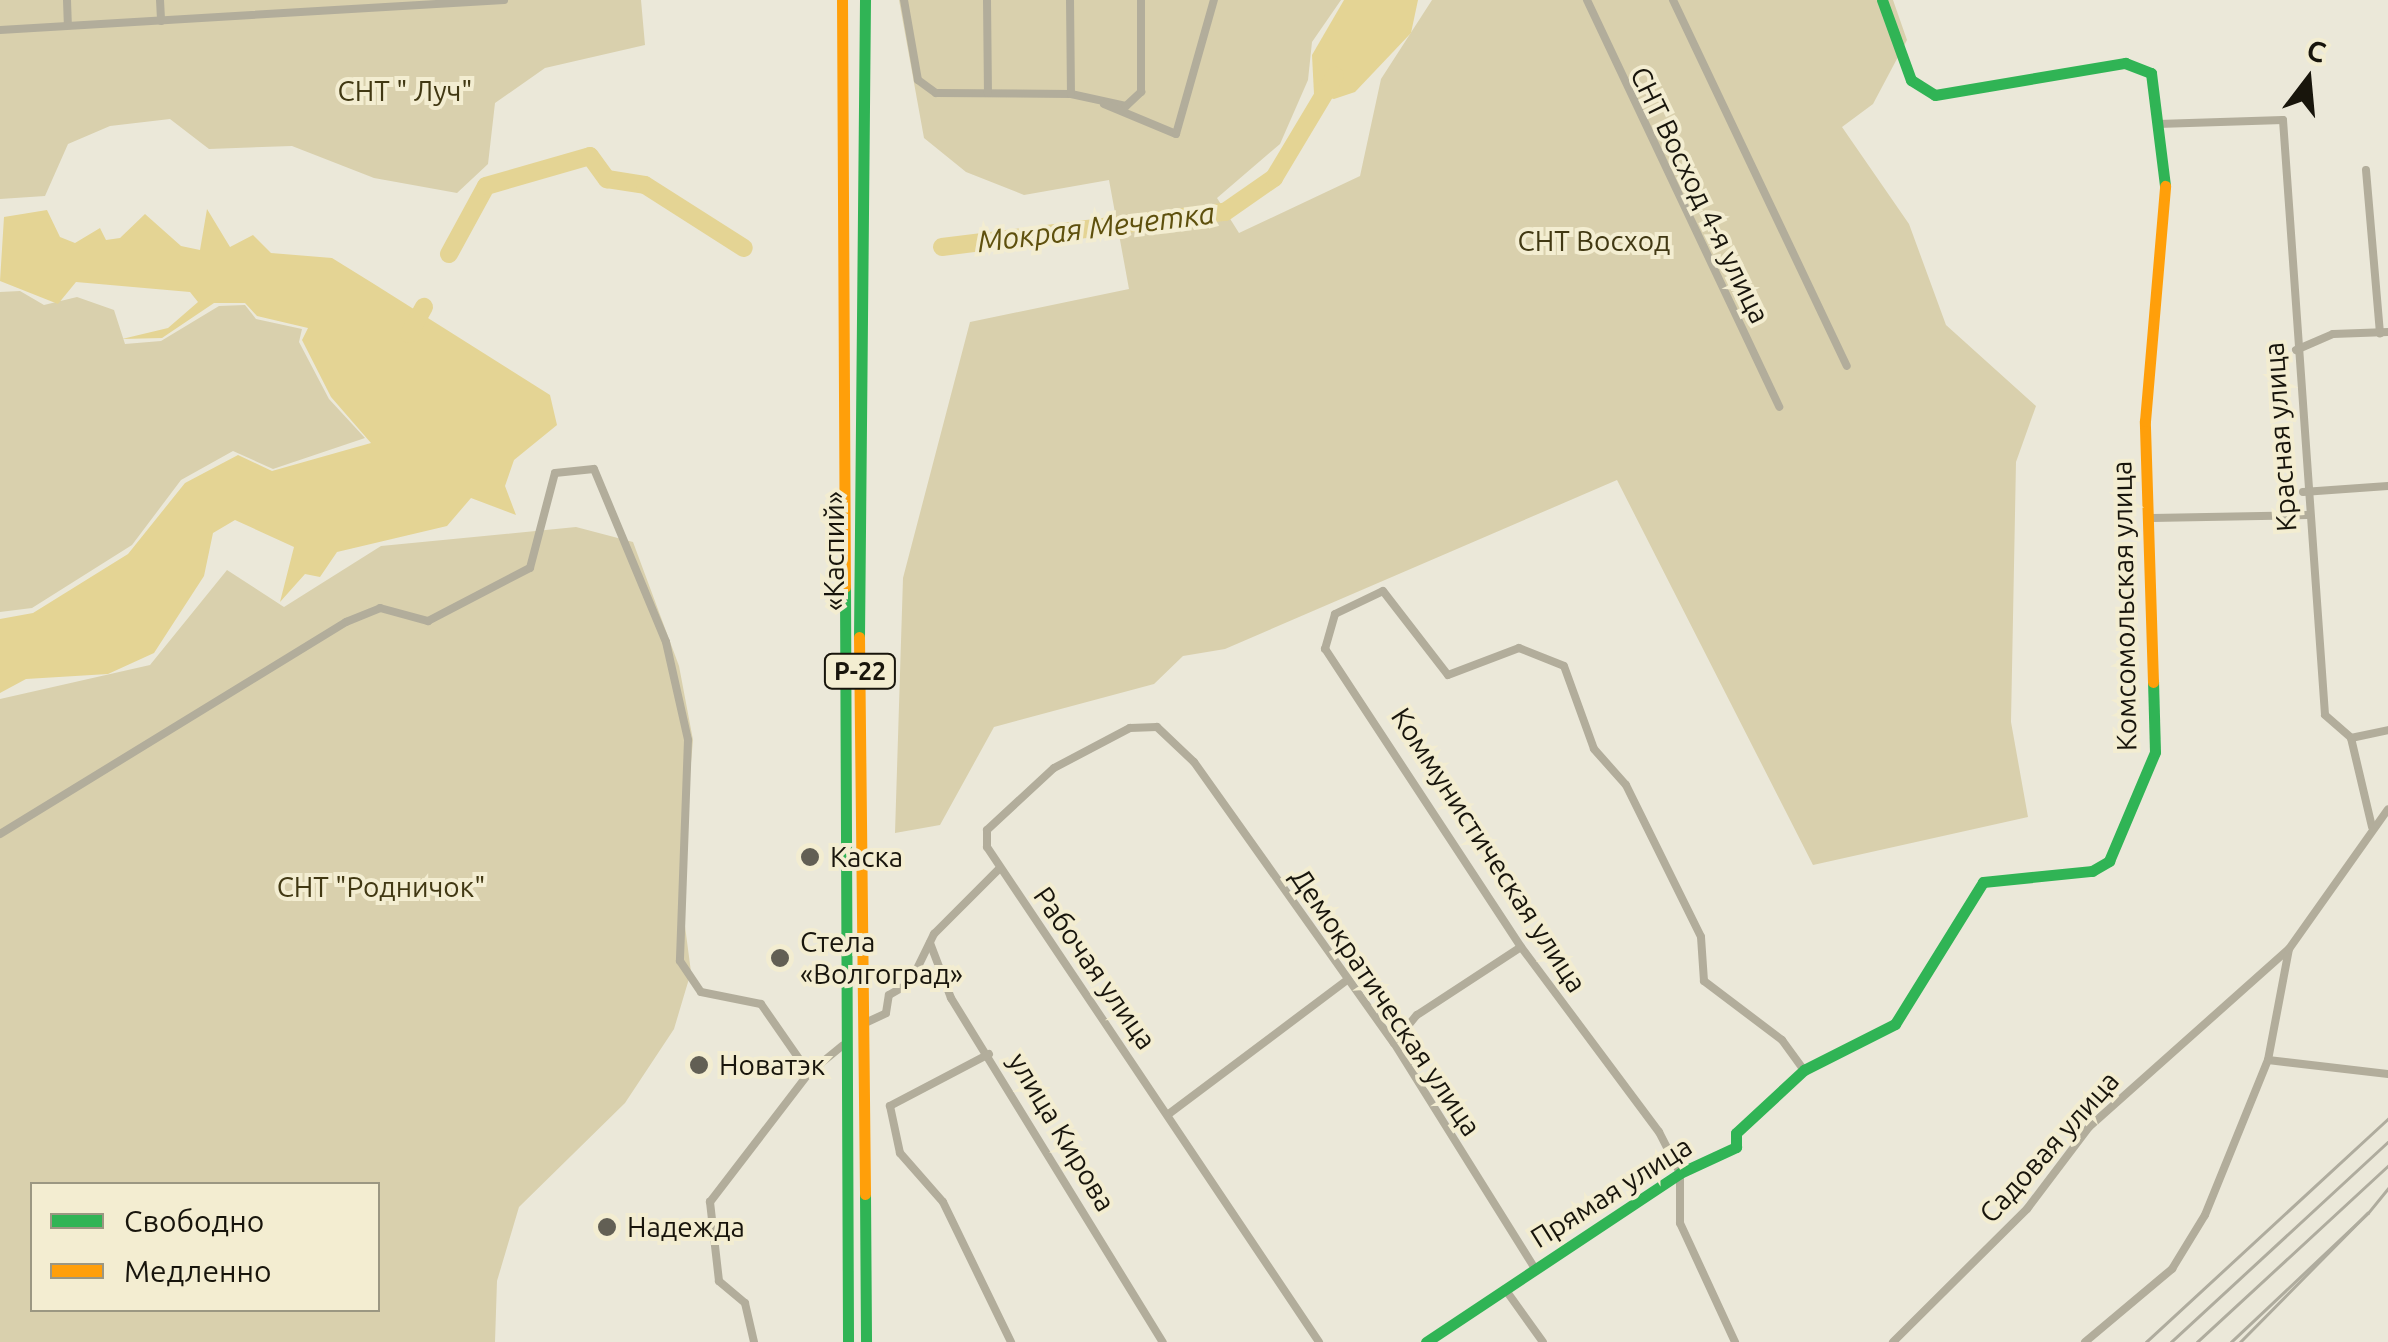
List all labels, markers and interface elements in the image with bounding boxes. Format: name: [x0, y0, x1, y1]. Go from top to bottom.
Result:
north arrow: [2258, 30, 2358, 130]
text: С: [2304, 33, 2329, 68]
street label: СНТ Восход 4-я улица: [1623, 61, 1777, 329]
park label: СНТ " Луч": [337, 74, 473, 108]
water label: Мокрая Мечетка: [975, 195, 1217, 259]
park label: СНТ Восход: [1518, 224, 1670, 258]
street label: Красная улица: [2257, 341, 2303, 533]
street label: Комсомольская улица: [2105, 461, 2143, 751]
street label: «Каспий»: [817, 491, 851, 611]
road number: Р-22: [822, 651, 898, 691]
street label: Коммунистическая улица: [1384, 701, 1594, 999]
place label: Каска: [830, 840, 903, 874]
marker: Каска: [799, 846, 821, 868]
street label: Демократическая улица: [1284, 862, 1488, 1142]
park label: СНТ "Родничок": [277, 870, 485, 904]
street label: Рабочая улица: [1027, 880, 1163, 1056]
place label: Стела «Волгоград»: [800, 925, 963, 991]
marker: Стела «Волгоград»: [769, 947, 791, 969]
street label: улица Кирова: [1001, 1047, 1123, 1217]
place label: Новатэк: [719, 1048, 825, 1082]
marker: Новатэк: [688, 1054, 710, 1076]
street label: Садовая улица: [1972, 1064, 2126, 1230]
street label: Прямая улица: [1524, 1129, 1698, 1255]
legend: [30, 1182, 380, 1312]
text: Свободно: [124, 1204, 264, 1238]
place label: Надежда: [627, 1210, 745, 1244]
marker: Надежда: [596, 1216, 618, 1238]
text: Медленно: [124, 1254, 272, 1288]

